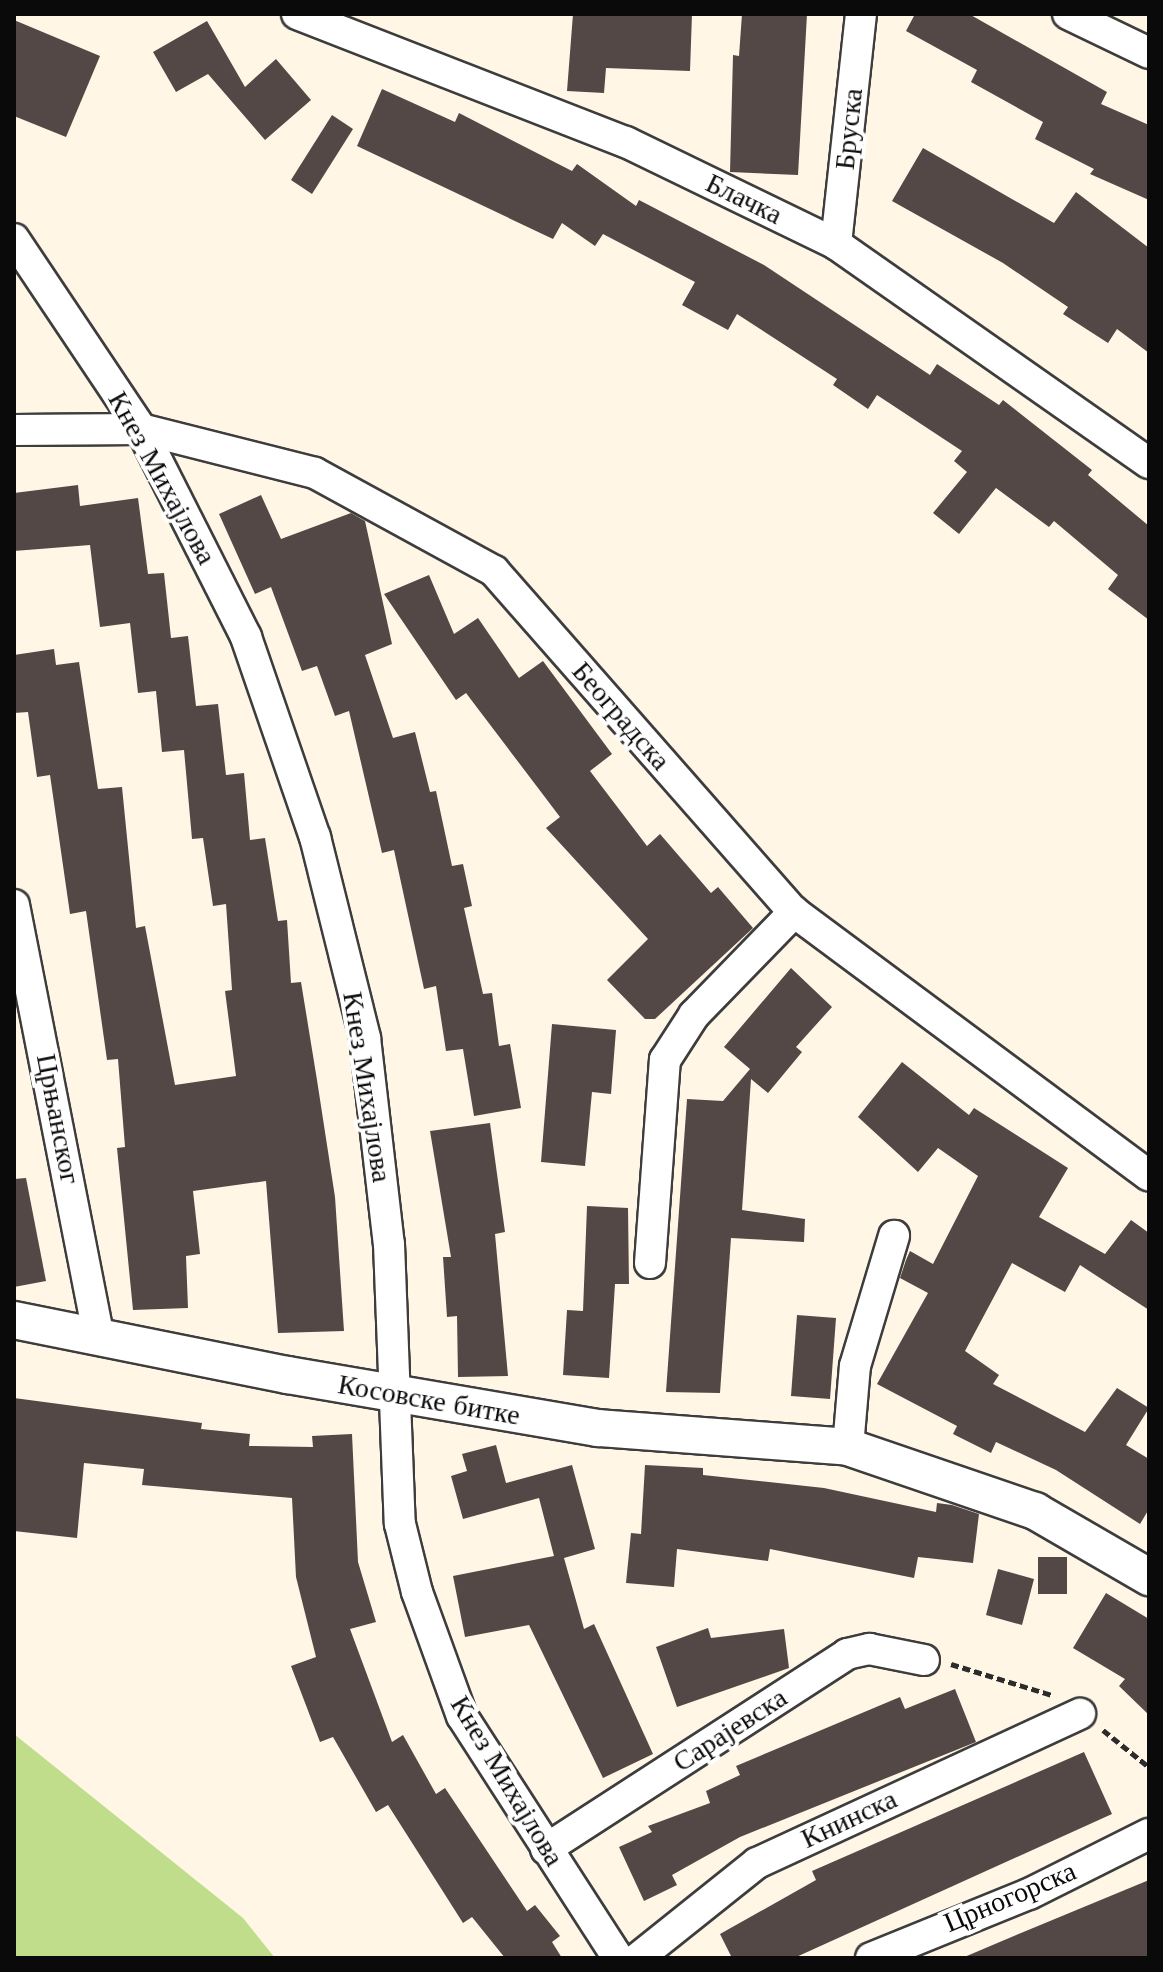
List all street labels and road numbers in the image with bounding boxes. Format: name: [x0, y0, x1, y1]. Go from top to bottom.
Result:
street label: Бруска: [828, 87, 870, 171]
street label: Блачка: [700, 166, 788, 232]
street label: Кнез Михајлова: [101, 386, 223, 570]
street label: Београдска: [565, 655, 677, 777]
street label: Кнез Михајлова: [335, 989, 399, 1185]
street label: Црњанског: [29, 1051, 87, 1187]
street label: Косовске битке: [335, 1367, 523, 1433]
street label: Сарајевска: [667, 1681, 793, 1779]
street label: Кнез Михајлова: [443, 1690, 571, 1872]
street label: Книнска: [796, 1782, 902, 1856]
street label: Црногорска: [939, 1854, 1081, 1940]

